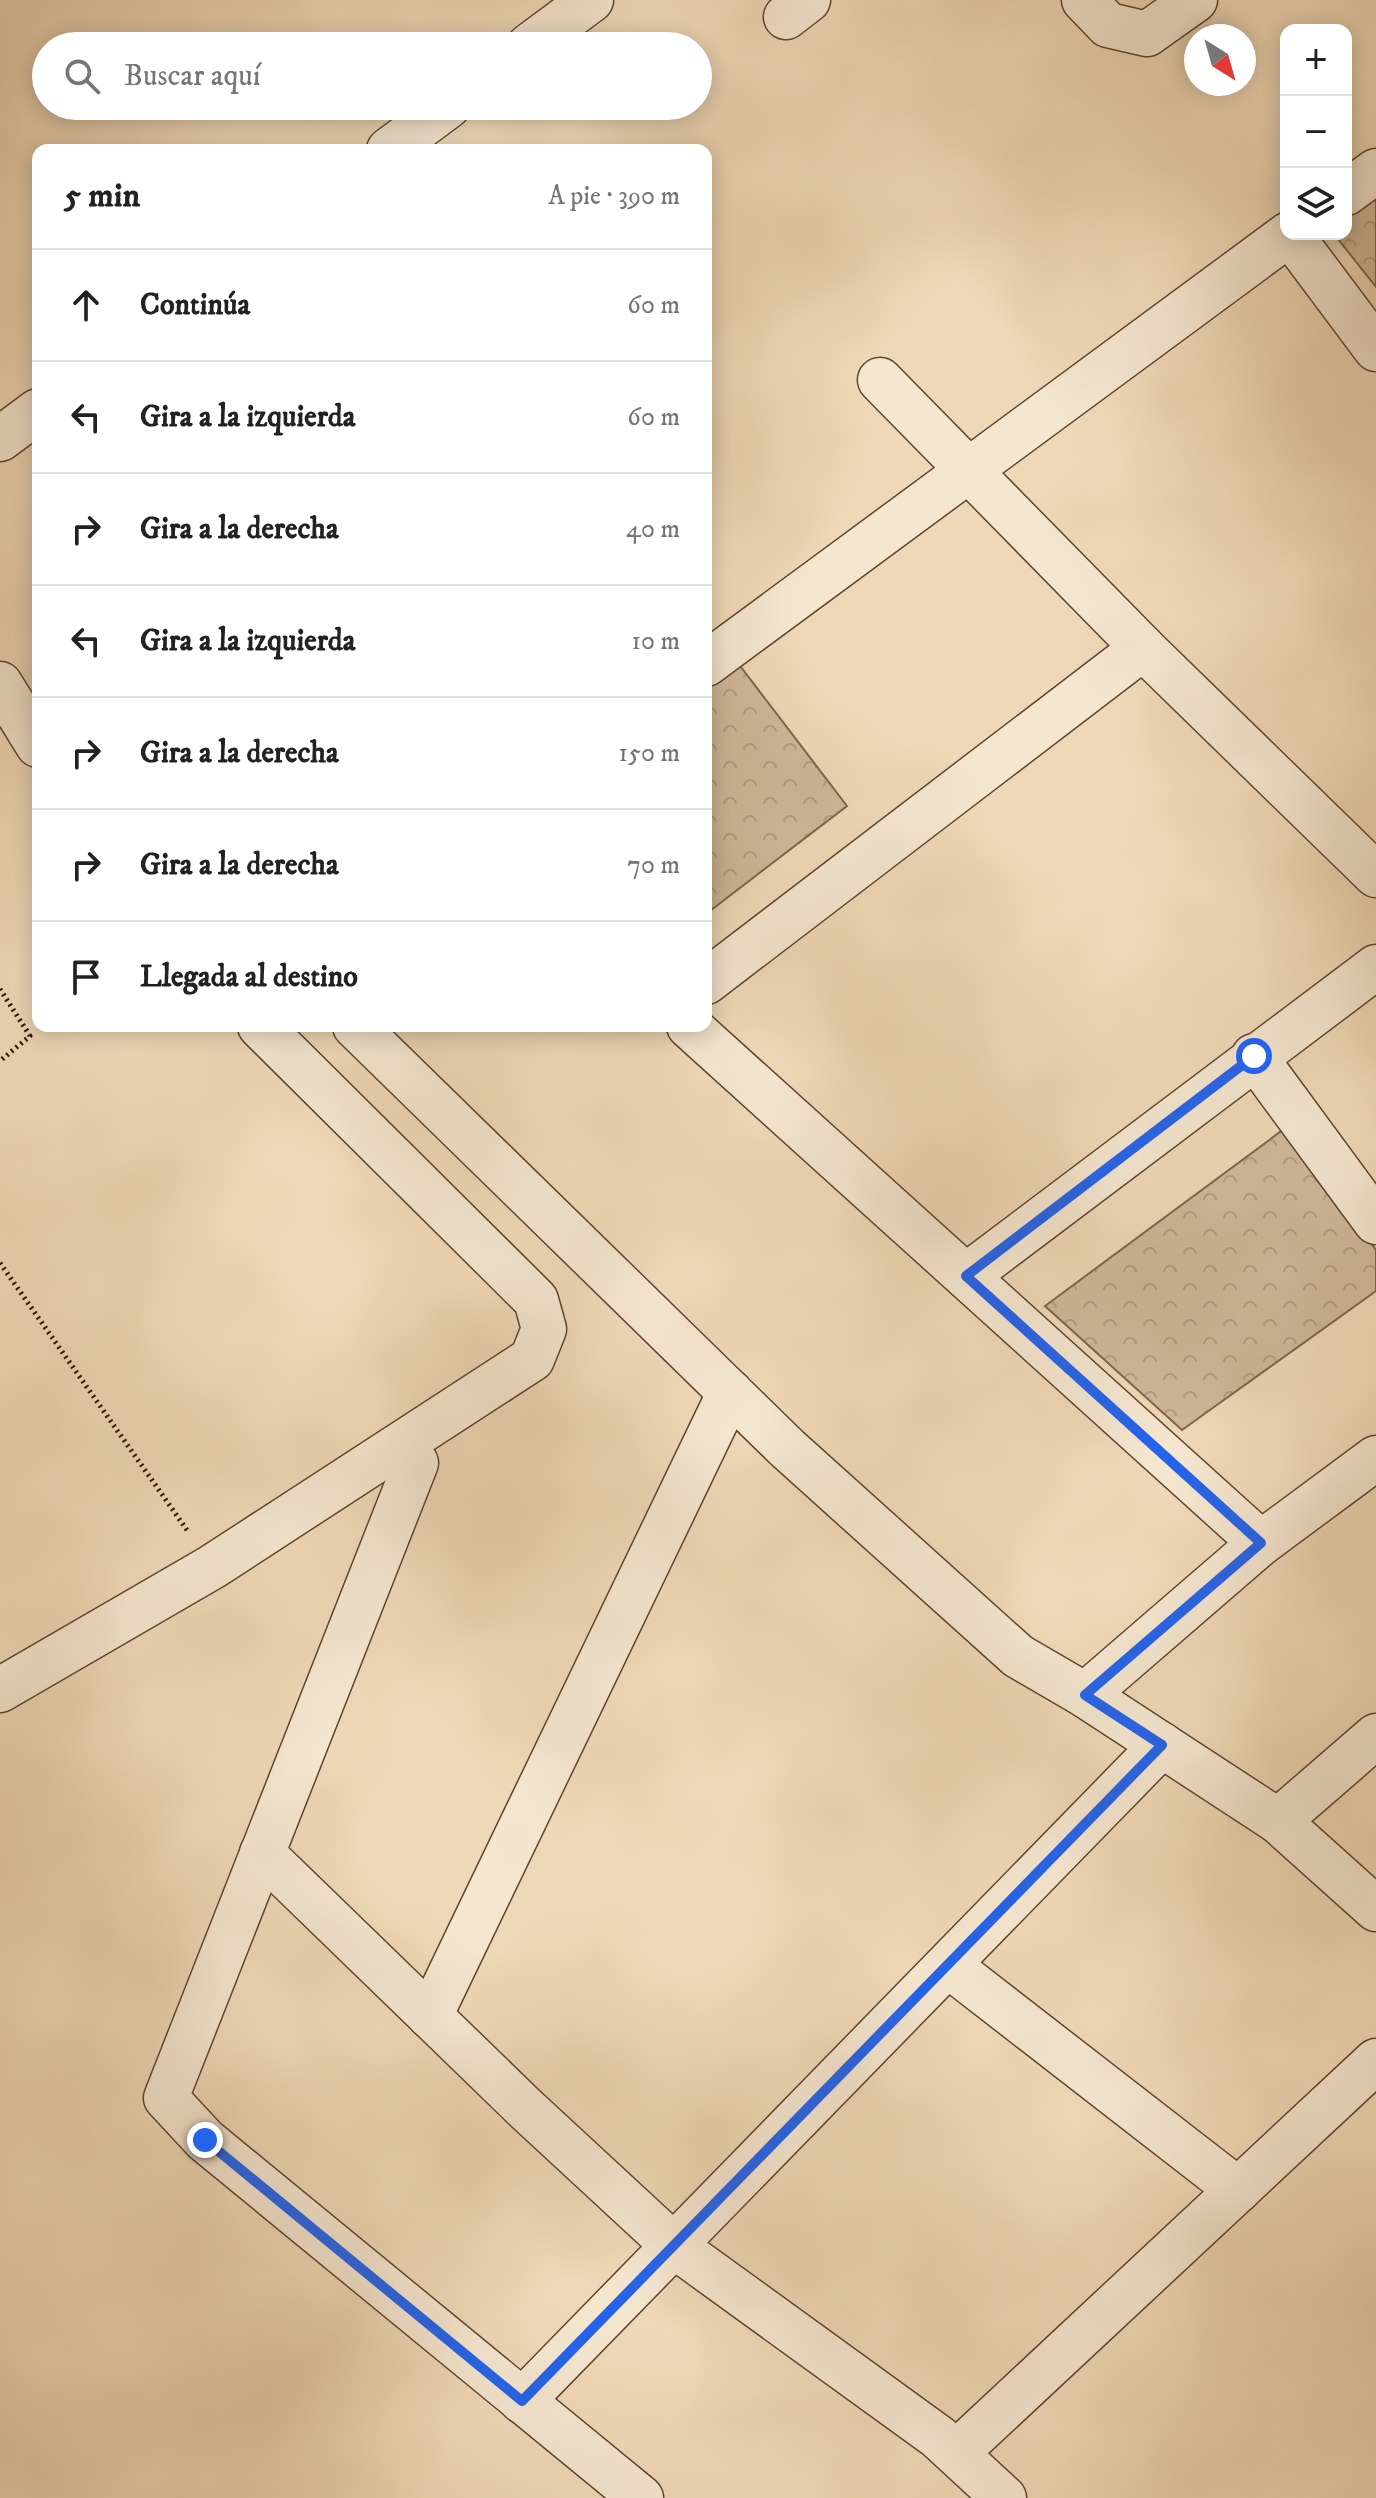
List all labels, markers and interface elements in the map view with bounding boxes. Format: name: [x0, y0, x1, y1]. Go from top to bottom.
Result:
north arrow: [1184, 24, 1256, 96]
map controls: [1280, 24, 1352, 240]
button: +: [1280, 24, 1352, 96]
search box: [32, 32, 712, 120]
icon: search: [60, 54, 104, 98]
text: Buscar aquí: [124, 58, 261, 95]
button: −: [1280, 96, 1352, 168]
button: layers: [1280, 168, 1352, 240]
text: 5 min: [64, 175, 140, 217]
text: A pie · 390 m: [548, 180, 680, 213]
icon: ahead: [64, 283, 108, 327]
text: Continúa: [140, 287, 250, 324]
text: 60 m: [627, 289, 680, 322]
icon: left: [64, 395, 108, 439]
text: Gira a la izquierda: [140, 399, 355, 436]
text: 60 m: [627, 401, 680, 434]
icon: right: [64, 507, 108, 551]
text: Gira a la derecha: [140, 511, 339, 548]
text: 40 m: [626, 513, 680, 546]
icon: left: [64, 619, 108, 663]
text: Gira a la izquierda: [140, 623, 355, 660]
text: 10 m: [631, 625, 680, 658]
icon: right: [64, 731, 108, 775]
text: Gira a la derecha: [140, 735, 339, 772]
text: 150 m: [619, 737, 680, 770]
icon: right: [64, 843, 108, 887]
text: Gira a la derecha: [140, 847, 339, 884]
text: 70 m: [627, 849, 680, 882]
icon: arrive: [64, 955, 108, 999]
text: Llegada al destino: [140, 959, 358, 996]
route start: [1236, 1038, 1272, 1074]
route end: [187, 2122, 223, 2158]

